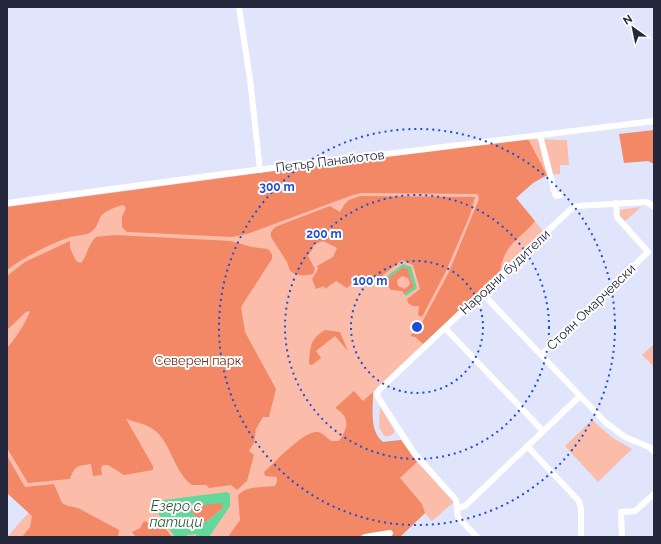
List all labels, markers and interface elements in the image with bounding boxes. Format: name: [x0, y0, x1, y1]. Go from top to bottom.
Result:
north arrow: [613, 8, 653, 48]
text: N: [621, 12, 635, 28]
street label: Петър Панайотов: [275, 147, 385, 175]
text: 300 m: [259, 180, 295, 194]
street label: Народни будители: [457, 226, 553, 318]
text: 200 m: [306, 227, 342, 241]
street label: Стоян Омарчевски: [544, 261, 638, 353]
text: 100 m: [353, 274, 387, 288]
centre of rings: [410, 320, 424, 334]
park label: Северен парк: [155, 353, 242, 368]
water label: Езеро с патици: [150, 498, 202, 530]

